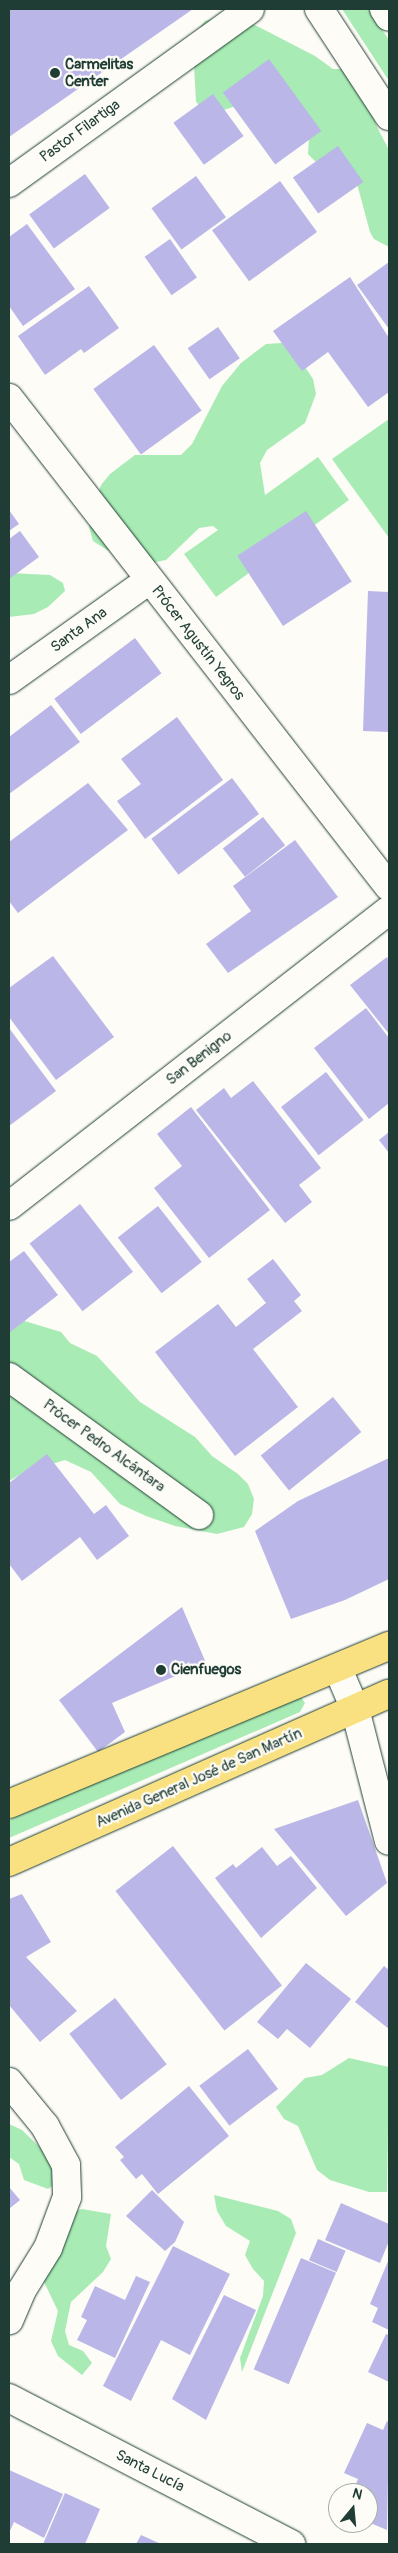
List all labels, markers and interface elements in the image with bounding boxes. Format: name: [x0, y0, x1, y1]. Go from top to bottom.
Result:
place label: Carmelitas Center: [65, 55, 133, 90]
marker: Carmelitas Center: [49, 67, 61, 79]
street label: Pastor Filartiga: [36, 96, 124, 166]
street label: Prócer Agustín Yegros: [148, 582, 248, 704]
street label: Santa Ana: [47, 604, 111, 656]
street label: San Benigno: [163, 1027, 235, 1089]
street label: Prócer Pedro Alcántara: [40, 1396, 168, 1496]
place label: Cienfuegos: [171, 1661, 241, 1679]
marker: Cienfuegos: [155, 1664, 167, 1676]
street label: Avenida General José de San Martín: [93, 1724, 305, 1832]
street label: Santa Lucía: [113, 2446, 187, 2496]
north arrow: [328, 2483, 378, 2533]
text: N: [350, 2485, 364, 2504]

